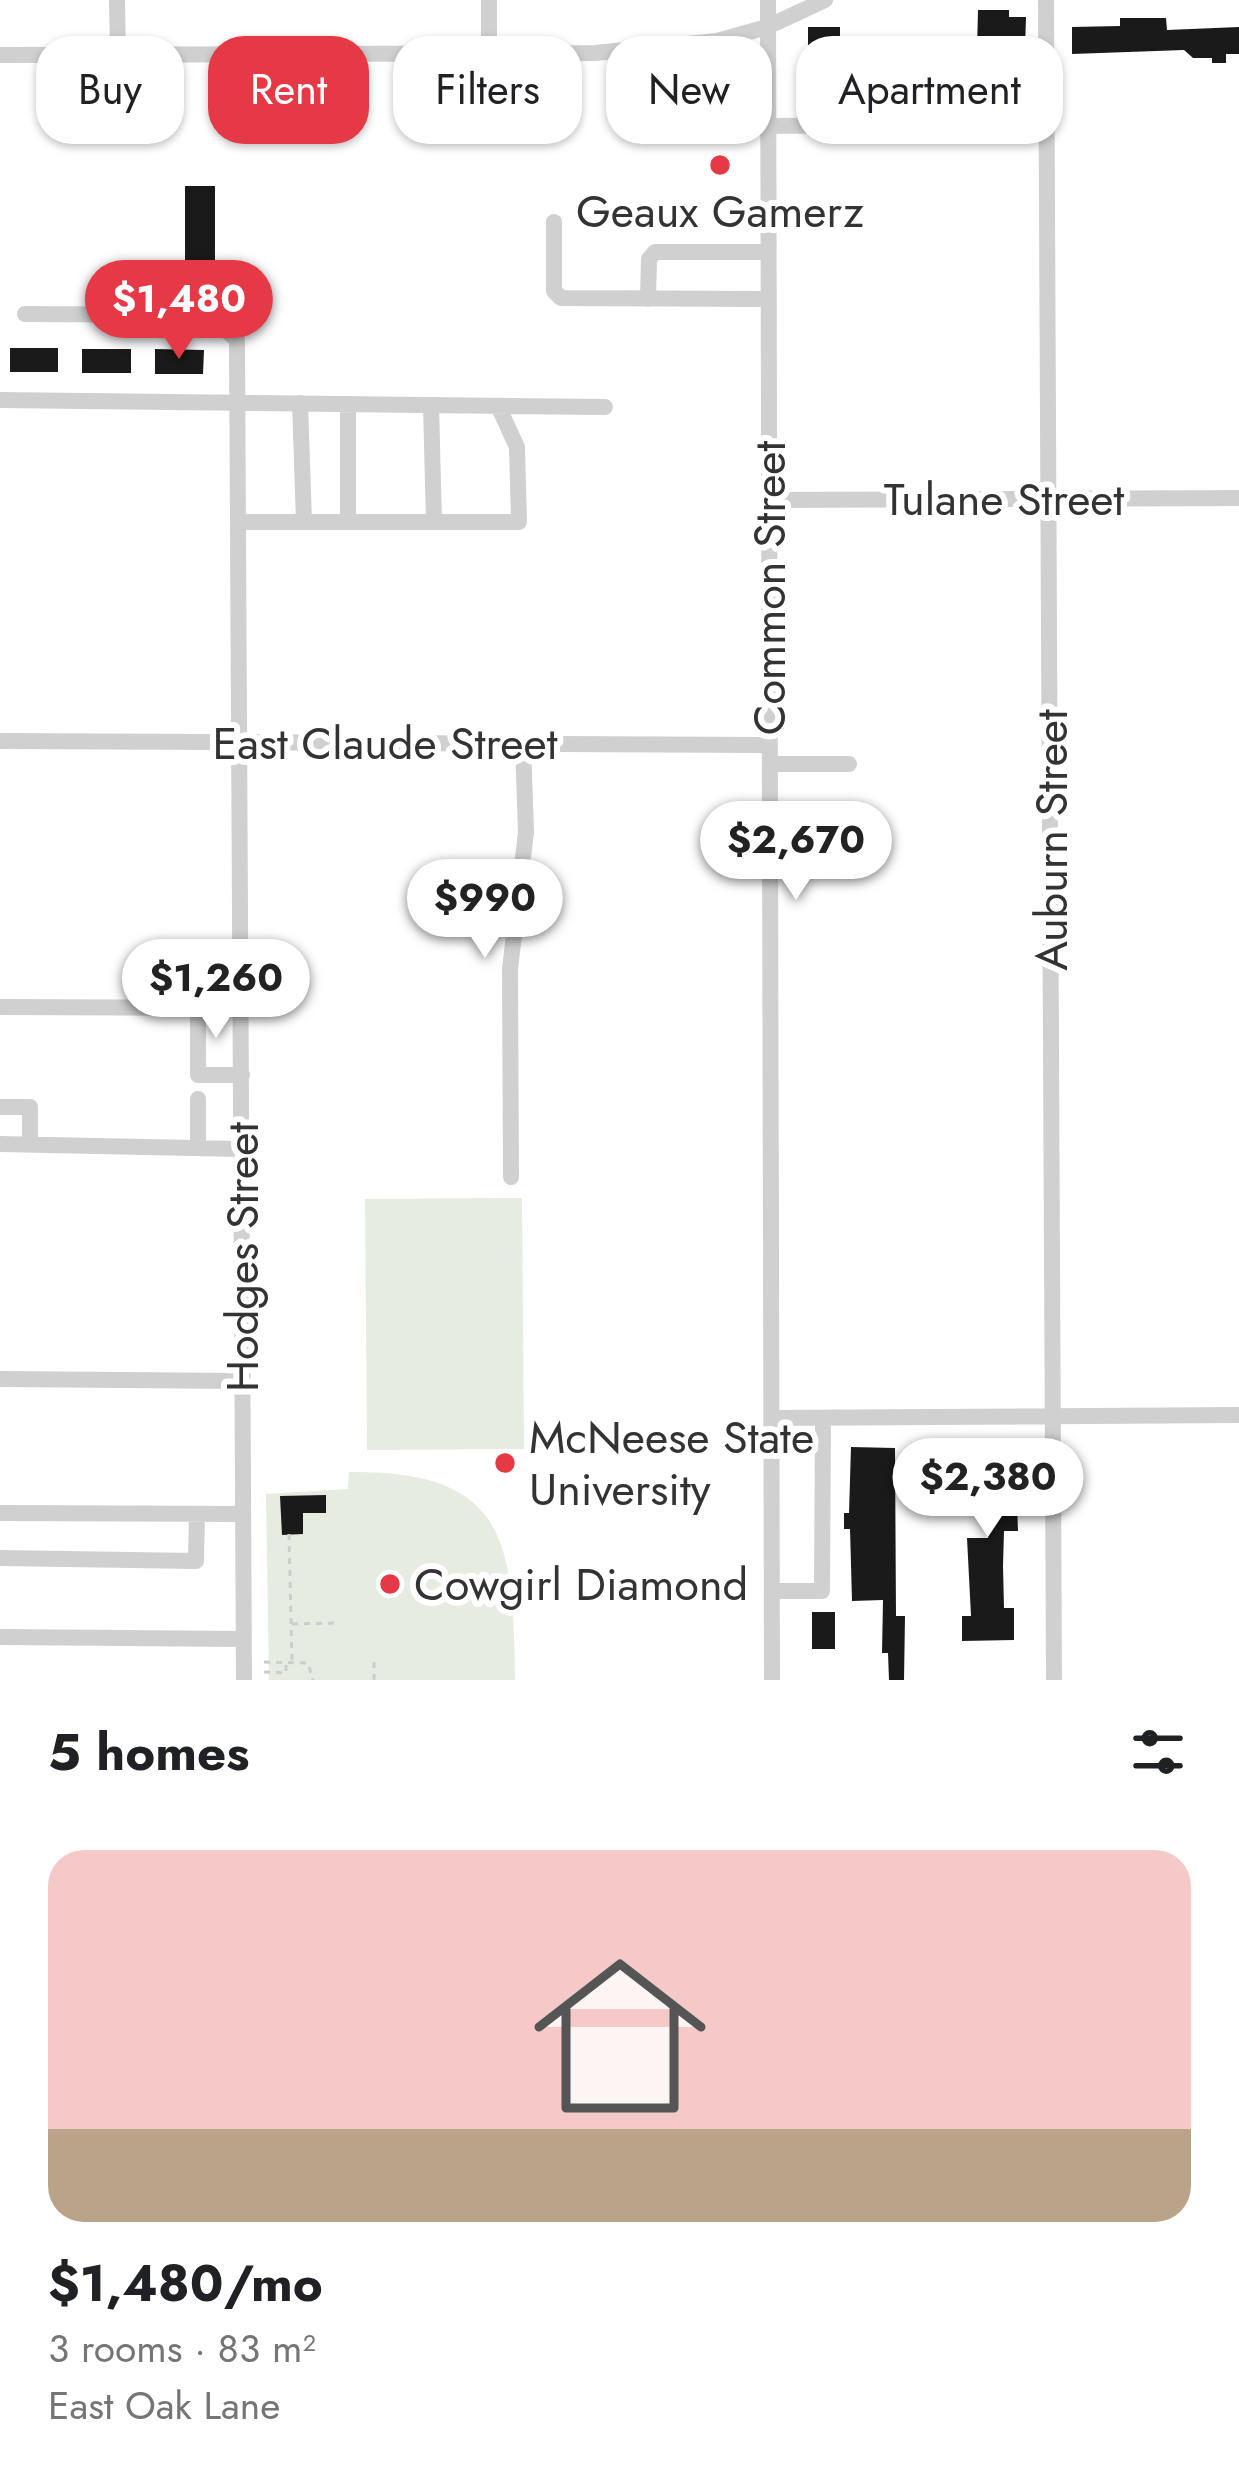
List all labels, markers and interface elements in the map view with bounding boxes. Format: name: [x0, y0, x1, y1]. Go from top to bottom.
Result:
chip: Buy: [36, 36, 184, 144]
chip: Rent: [208, 36, 369, 144]
chip: Filters: [393, 36, 582, 144]
chip: New: [606, 36, 772, 144]
chip: Apartment: [796, 36, 1063, 144]
marker: Geaux Gamerz: [707, 152, 733, 178]
place label: Geaux Gamerz: [576, 179, 864, 244]
pin: $1,480: [81, 260, 277, 362]
text: $1,480: [112, 270, 246, 327]
street label: Common Street: [737, 440, 802, 735]
street label: Tulane Street: [884, 467, 1125, 532]
street label: Auburn Street: [1019, 709, 1084, 971]
street label: East Claude Street: [213, 711, 558, 776]
pin: $2,670: [698, 801, 894, 903]
text: $2,670: [727, 811, 865, 868]
pin: $990: [414, 859, 556, 961]
text: $990: [434, 869, 536, 926]
pin: $1,260: [118, 939, 314, 1041]
text: $1,260: [149, 949, 283, 1006]
street label: Hodges Street: [210, 1122, 275, 1392]
place label: McNeese State University: [529, 1405, 814, 1522]
pin: $2,380: [890, 1438, 1086, 1540]
text: $2,380: [920, 1448, 1056, 1505]
marker: McNeese State University: [492, 1450, 518, 1476]
place label: Cowgirl Diamond: [414, 1552, 748, 1617]
marker: Cowgirl Diamond: [377, 1571, 403, 1597]
text: 5 homes: [48, 1715, 250, 1789]
icon: filters: [1125, 1719, 1191, 1785]
icon: home: [512, 1928, 728, 2144]
text: $1,480/mo: [48, 2246, 323, 2320]
text: 3 rooms · 83 m²: [48, 2320, 316, 2377]
text: East Oak Lane: [48, 2377, 280, 2434]

